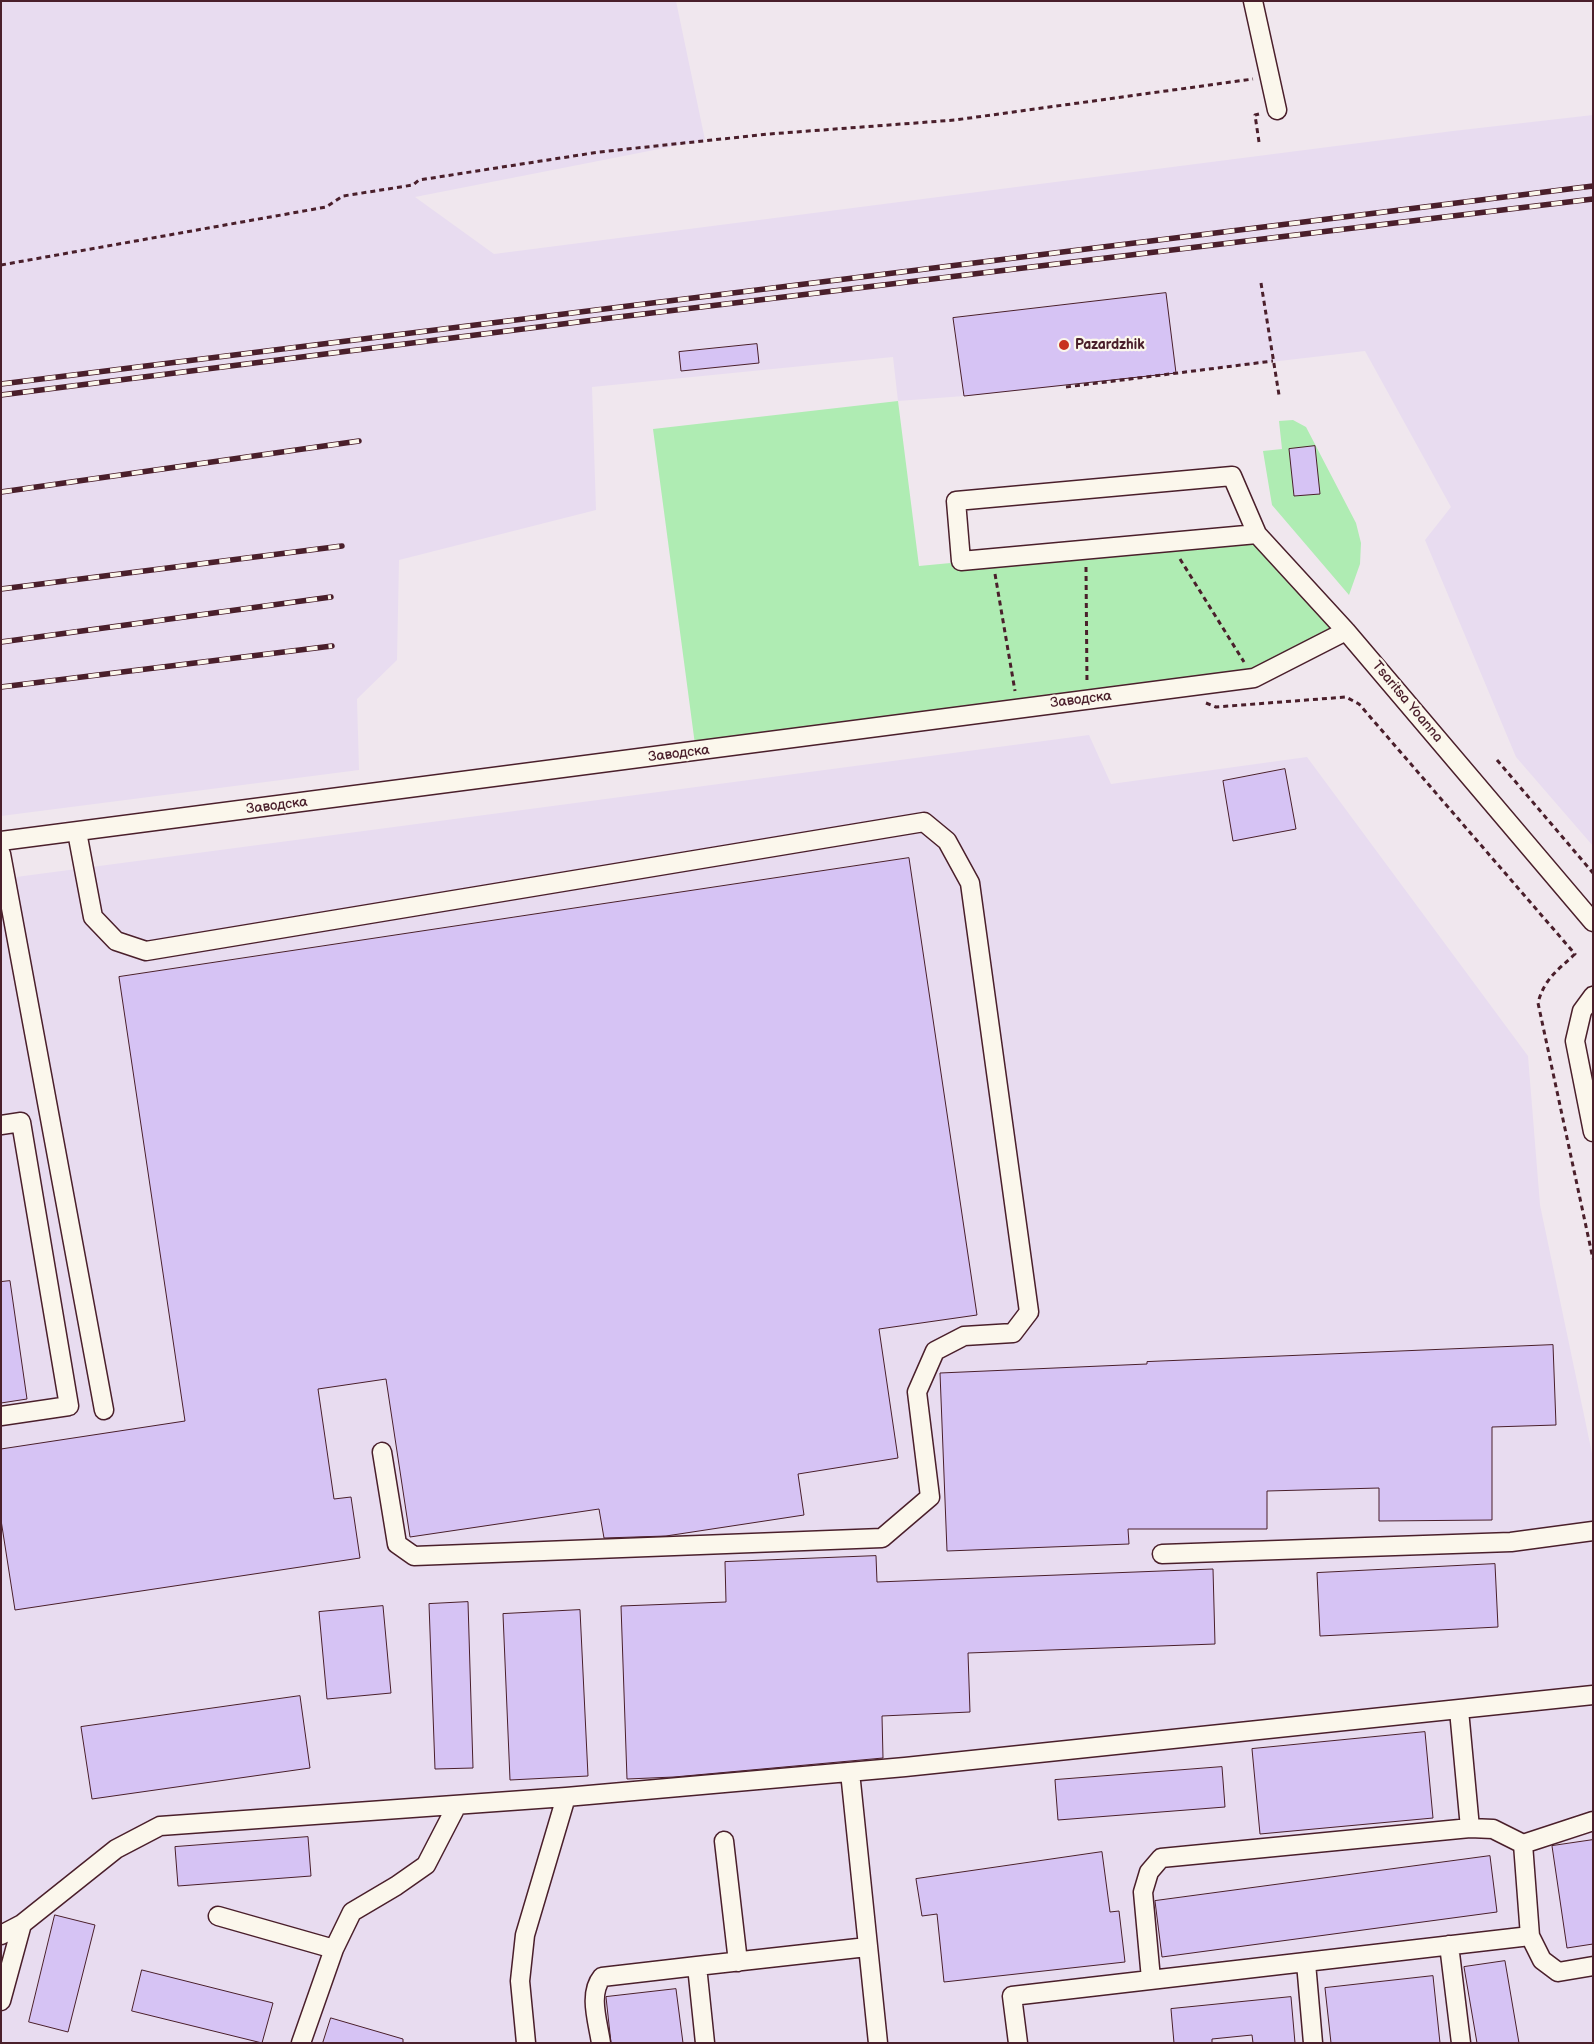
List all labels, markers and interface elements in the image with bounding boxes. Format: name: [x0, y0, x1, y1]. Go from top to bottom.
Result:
place label: Pazardzhik: [1075, 337, 1144, 353]
marker: Pazardzhik: [1057, 338, 1071, 352]
street label: Tsaritsa Yoanna: [1368, 658, 1446, 746]
street label: Заводска: [1049, 688, 1113, 712]
street label: Заводска: [647, 742, 711, 766]
street label: Заводска: [245, 794, 309, 818]

